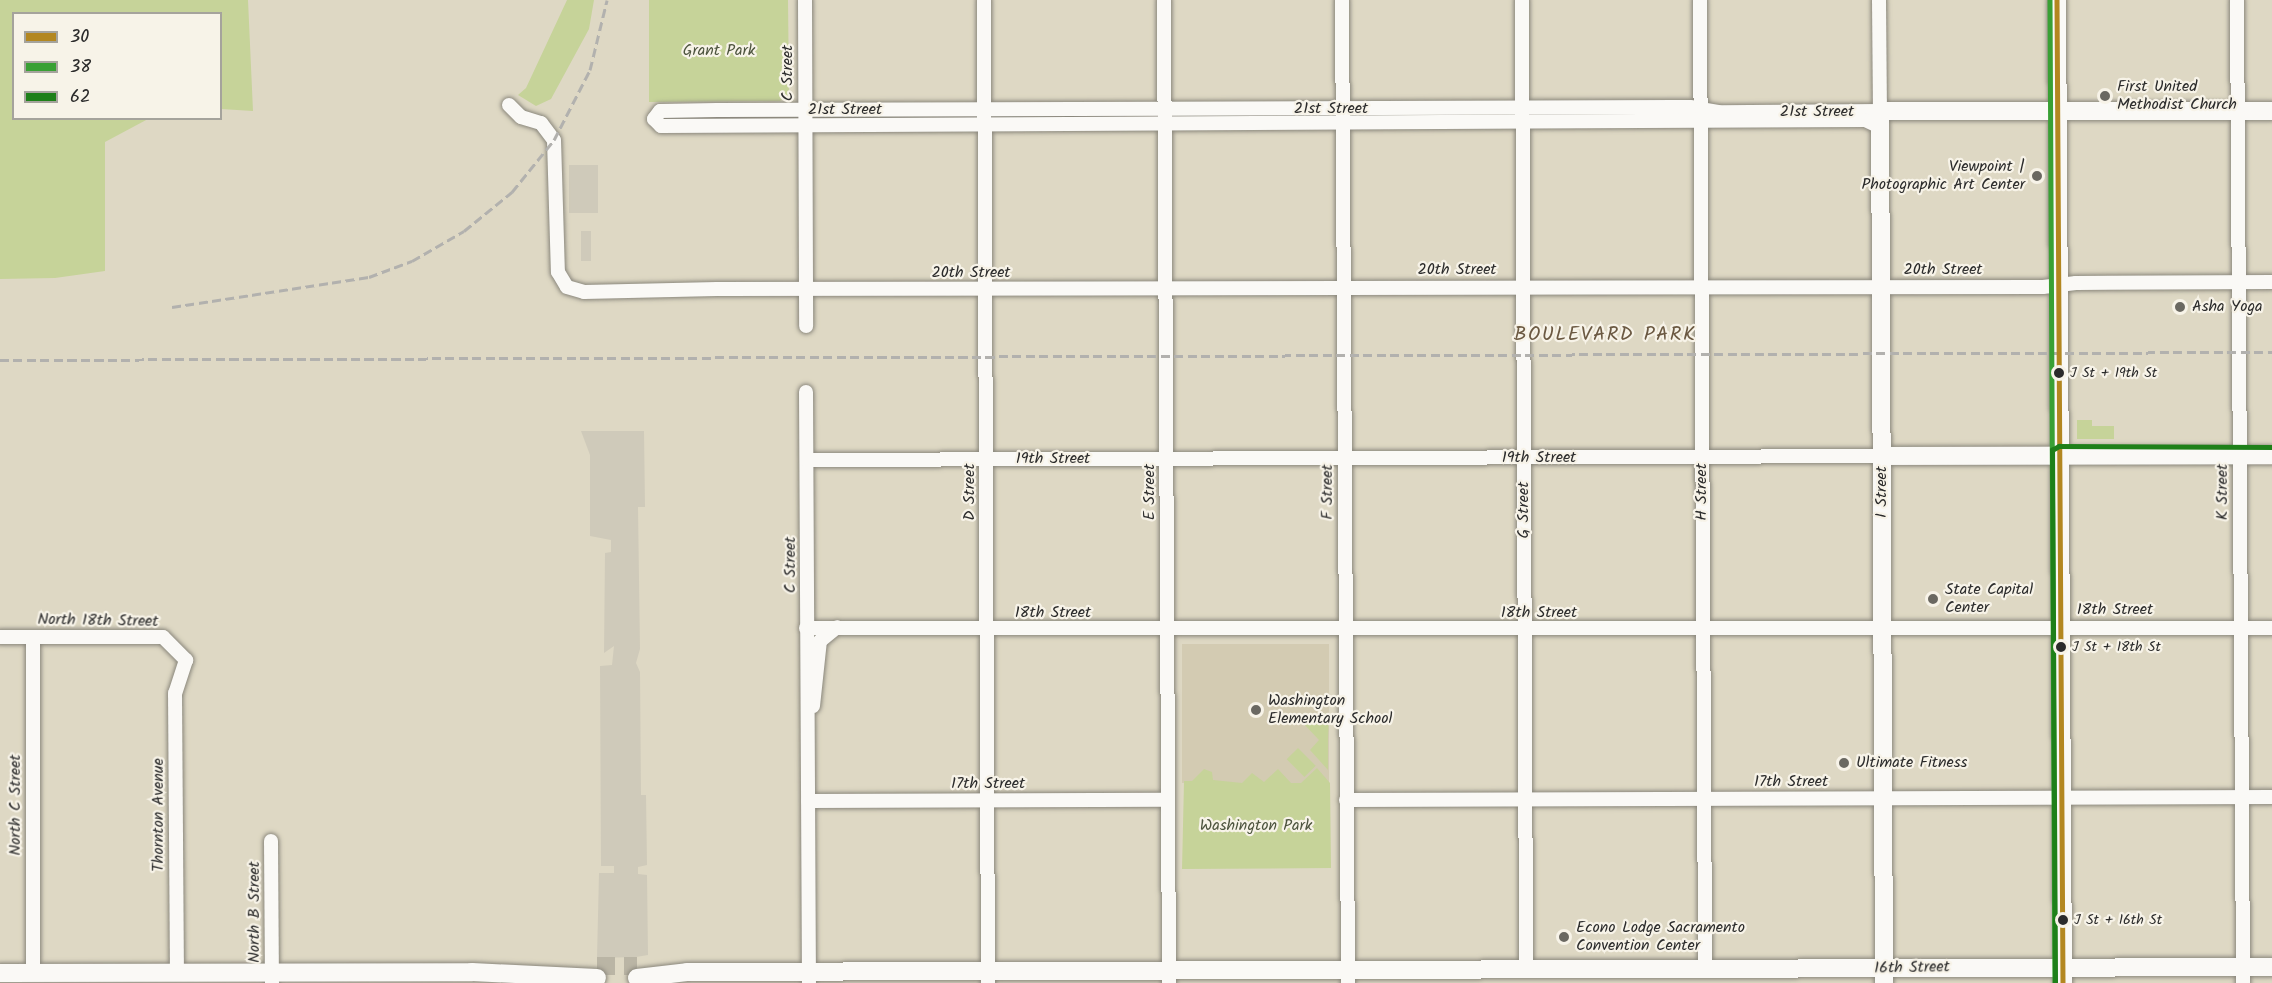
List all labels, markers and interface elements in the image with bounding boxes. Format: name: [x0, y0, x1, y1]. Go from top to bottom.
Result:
legend: [12, 12, 222, 120]
text: 30: [70, 23, 89, 52]
park label: Grant Park: [683, 41, 755, 61]
street label: C Street: [778, 45, 798, 101]
text: 38: [70, 53, 91, 82]
place label: First United Methodist Church: [2117, 77, 2237, 115]
text: 62: [70, 83, 90, 112]
marker: First United Methodist Church: [2098, 89, 2112, 103]
street label: 21st Street: [1294, 99, 1368, 119]
street label: 21st Street: [808, 100, 882, 120]
street label: 21st Street: [1780, 102, 1854, 122]
place label: Viewpoint | Photographic Art Center: [1861, 157, 2025, 195]
marker: Viewpoint | Photographic Art Center: [2030, 169, 2044, 183]
street label: 20th Street: [1417, 260, 1497, 280]
street label: 20th Street: [1903, 260, 1983, 280]
street label: 20th Street: [931, 263, 1011, 283]
place label: Asha Yoga: [2192, 297, 2263, 317]
marker: Asha Yoga: [2173, 300, 2187, 314]
district label: BOULEVARD PARK: [1514, 323, 1696, 347]
place label: J St + 19th St: [2070, 365, 2157, 381]
marker: J St + 19th St: [2053, 367, 2065, 379]
street label: 19th Street: [1502, 448, 1576, 468]
street label: 19th Street: [1016, 449, 1090, 469]
street label: D Street: [960, 463, 980, 521]
street label: H Street: [1692, 463, 1712, 521]
street label: E Street: [1140, 464, 1160, 520]
street label: F Street: [1318, 464, 1338, 520]
street label: K Street: [2213, 464, 2233, 520]
street label: I Street: [1872, 466, 1892, 518]
street label: G Street: [1514, 482, 1534, 538]
street label: C Street: [781, 537, 801, 593]
place label: State Capital Center: [1945, 580, 2033, 618]
marker: State Capital Center: [1926, 592, 1940, 606]
street label: 18th Street: [2077, 600, 2153, 620]
street label: 18th Street: [1015, 603, 1091, 623]
street label: 18th Street: [1501, 603, 1577, 623]
street label: North 18th Street: [37, 610, 159, 632]
place label: J St + 18th St: [2072, 639, 2161, 655]
marker: J St + 18th St: [2055, 641, 2067, 653]
place label: Washington Elementary School: [1268, 691, 1392, 729]
marker: Washington Elementary School: [1249, 703, 1263, 717]
place label: Ultimate Fitness: [1856, 753, 1967, 773]
street label: North C Street: [6, 754, 26, 856]
marker: Ultimate Fitness: [1837, 756, 1851, 770]
street label: Thornton Avenue: [149, 758, 169, 872]
street label: 17th Street: [1754, 772, 1828, 792]
street label: 17th Street: [951, 774, 1025, 794]
park label: Washington Park: [1200, 816, 1312, 836]
street label: North B Street: [245, 861, 265, 963]
place label: J St + 16th St: [2074, 912, 2162, 928]
marker: J St + 16th St: [2057, 914, 2069, 926]
place label: Econo Lodge Sacramento Convention Center: [1576, 918, 1745, 956]
marker: Econo Lodge Sacramento Convention Center: [1557, 930, 1571, 944]
street label: 16th Street: [1874, 958, 1950, 978]

